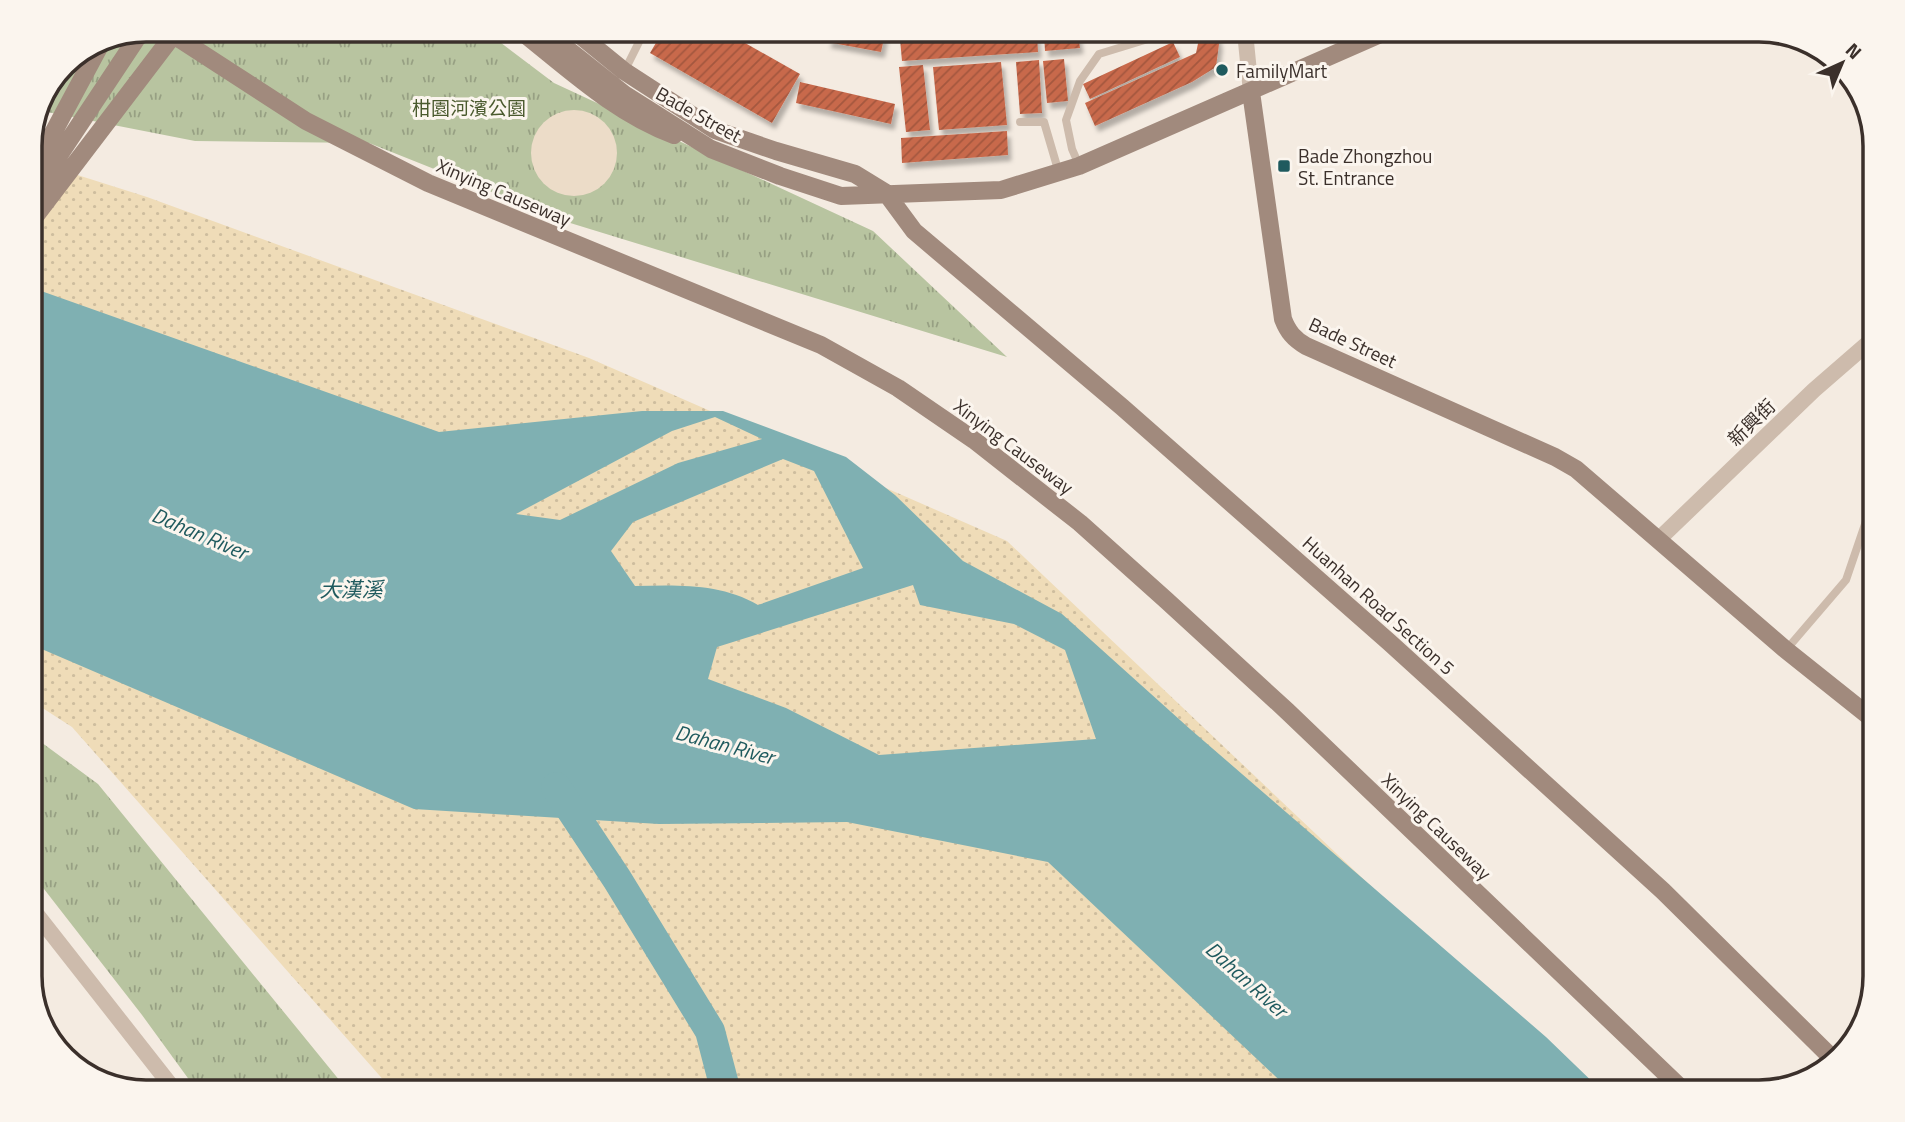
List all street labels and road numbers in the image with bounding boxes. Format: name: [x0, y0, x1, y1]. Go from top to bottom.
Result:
street label: Bade Street: [651, 79, 747, 150]
street label: Xinying Causeway: [432, 151, 576, 233]
street label: Bade Street: [1304, 309, 1402, 375]
street label: Xinying Causeway: [948, 391, 1080, 501]
street label: 新興街: [1720, 392, 1782, 452]
street label: Huanhan Road Section 5: [1296, 529, 1462, 681]
street label: Xinying Causeway: [1375, 766, 1499, 886]

